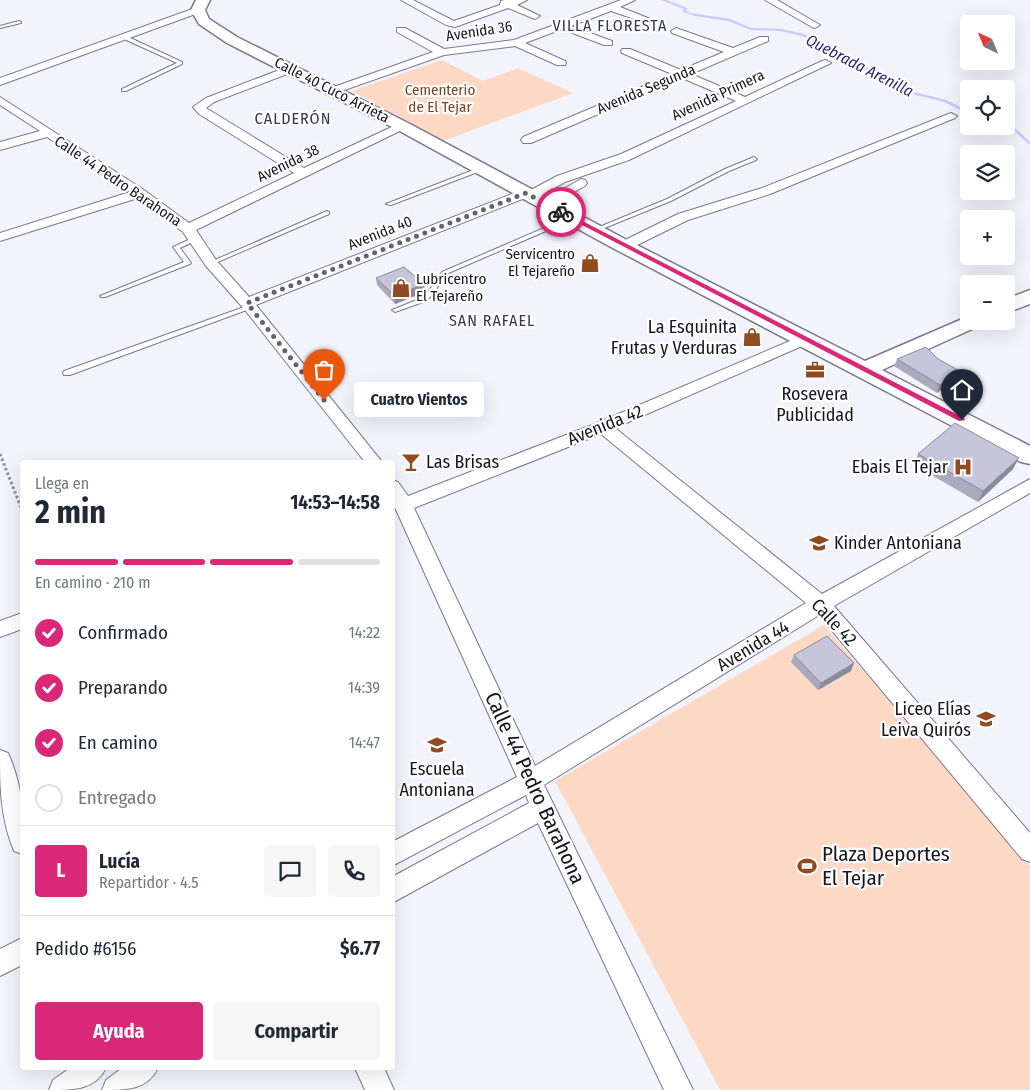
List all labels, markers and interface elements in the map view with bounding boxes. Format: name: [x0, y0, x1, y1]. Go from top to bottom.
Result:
north arrow: [960, 15, 1015, 70]
map controls: [960, 15, 1015, 330]
district label: VILLA FLORESTA: [553, 16, 667, 35]
street label: Avenida 36: [445, 17, 513, 45]
water label: Quebrada Arenilla: [803, 30, 917, 101]
street label: Calle 40 Cuco Arrieta: [272, 53, 392, 127]
street label: Avenida Segunda: [594, 60, 698, 118]
street label: Avenida Primera: [669, 66, 767, 124]
button: locate: [960, 80, 1015, 135]
park label: Cementerio de El Tejar: [405, 81, 475, 116]
district label: CALDERÓN: [255, 109, 331, 128]
street label: Calle 44 Pedro Barahona: [51, 132, 185, 230]
street label: Avenida 38: [254, 140, 322, 186]
button: layers: [960, 145, 1015, 200]
courier: [536, 187, 586, 237]
icon: bike: [547, 198, 575, 226]
button: +: [960, 210, 1015, 265]
street label: Avenida 40: [345, 212, 415, 254]
place label: Servicentro El Tejareño: [505, 245, 575, 280]
shop icon: Servicentro El Tejareño: [579, 252, 601, 274]
place label: Lubricentro El Tejareño: [416, 270, 486, 305]
button: −: [960, 275, 1015, 330]
shop icon: Lubricentro El Tejareño: [390, 277, 412, 299]
district label: SAN RAFAEL: [449, 311, 535, 330]
place label: La Esquinita Frutas y Verduras: [611, 316, 737, 359]
shop icon: La Esquinita Frutas y Verduras: [741, 326, 763, 348]
pin: [303, 349, 345, 400]
icon: bag: [310, 356, 338, 384]
office icon: Rosevera Publicidad: [804, 359, 826, 381]
pin: [941, 369, 983, 420]
icon: home: [948, 376, 976, 404]
callout: Cuatro Vientos: [354, 382, 484, 418]
place label: Rosevera Publicidad: [776, 383, 854, 426]
text: Cuatro Vientos: [370, 390, 468, 409]
street label: Avenida 42: [564, 400, 646, 450]
bar icon: Las Brisas: [400, 451, 422, 473]
place label: Las Brisas: [426, 451, 499, 473]
place label: Ebais El Tejar: [852, 456, 949, 478]
hospital icon: Ebais El Tejar: [952, 456, 974, 478]
text: Llega en: [35, 474, 89, 493]
text: 14:53–14:58: [290, 491, 380, 514]
text: 2 min: [35, 493, 106, 531]
school or university icon: Kinder Antoniana: [808, 532, 830, 554]
place label: Kinder Antoniana: [834, 532, 962, 554]
text: En camino · 210 m: [35, 573, 151, 592]
street label: Calle 42: [807, 594, 861, 650]
street label: Avenida 44: [713, 616, 793, 676]
icon: check: [35, 619, 63, 647]
text: Confirmado: [78, 621, 168, 644]
text: 14:22: [349, 623, 380, 642]
icon: check: [35, 674, 63, 702]
text: Preparando: [78, 676, 168, 699]
text: 14:39: [348, 678, 380, 697]
street label: Calle 44 Pedro Barahona: [479, 688, 591, 888]
place label: Liceo Elías Leiva Quirós: [881, 698, 971, 741]
school or university icon: Liceo Elías Leiva Quirós: [975, 708, 997, 730]
icon: check: [35, 729, 63, 757]
text: En camino: [78, 731, 158, 754]
text: 14:47: [349, 733, 380, 752]
school or university icon: Escuela Antoniana: [426, 734, 448, 756]
place label: Escuela Antoniana: [399, 758, 475, 801]
text: Entregado: [78, 786, 157, 809]
place label: Plaza Deportes El Tejar: [822, 841, 950, 891]
button: chat: [264, 845, 316, 897]
button: phone: [328, 845, 380, 897]
text: Lucía: [99, 850, 140, 873]
sports icon: Plaza Deportes El Tejar: [796, 855, 818, 877]
text: L: [57, 859, 65, 882]
text: Repartidor · 4.5: [99, 873, 199, 892]
text: Pedido #6156: [35, 937, 136, 960]
text: $6.77: [340, 937, 380, 960]
button: Ayuda: [35, 1002, 203, 1060]
button: Compartir: [213, 1002, 380, 1060]

